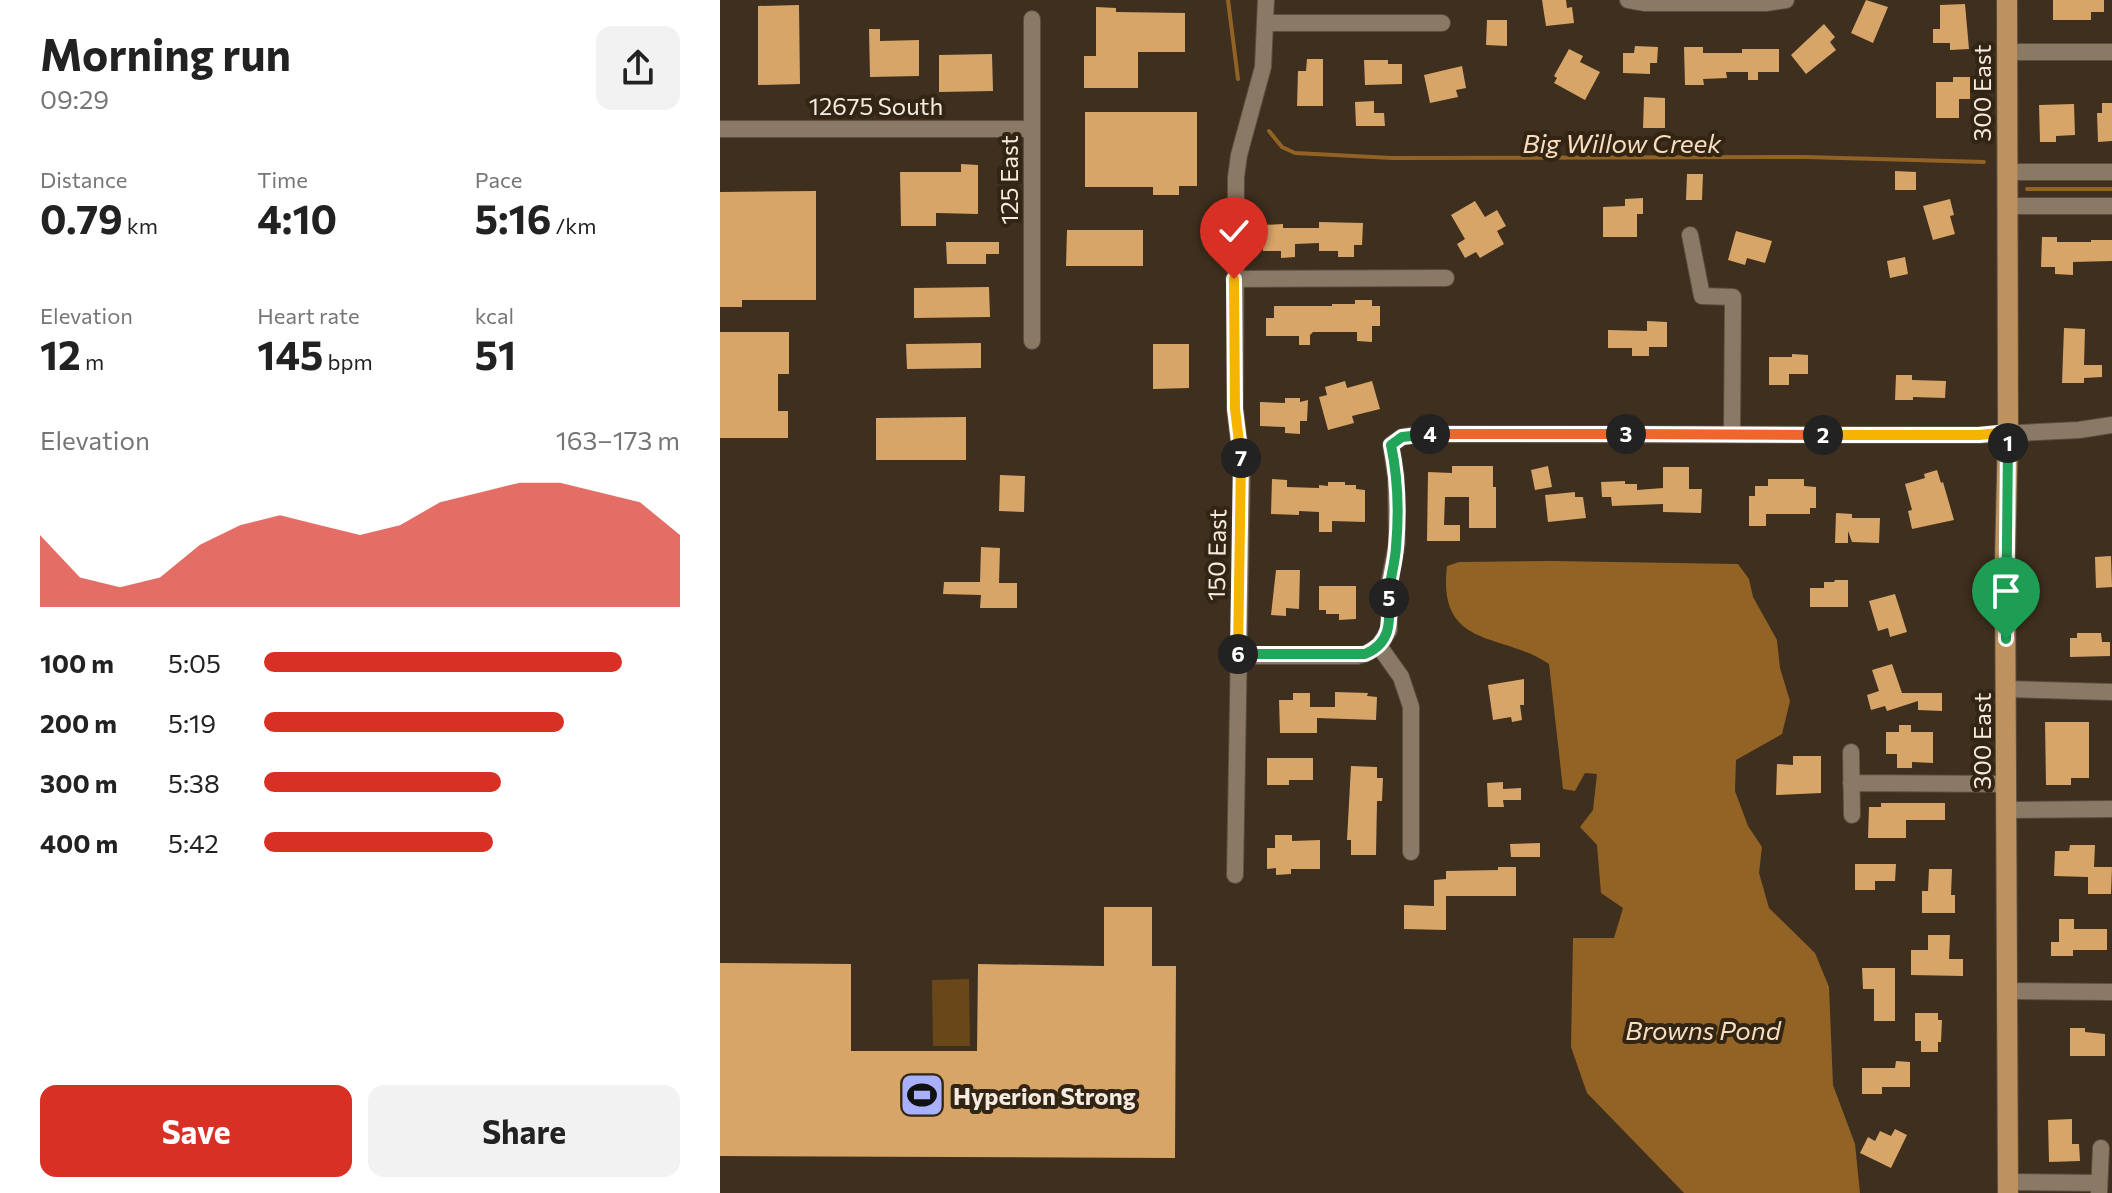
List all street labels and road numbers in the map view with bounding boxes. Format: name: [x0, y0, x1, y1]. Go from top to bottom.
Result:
street label: 300 East: [1967, 44, 1996, 142]
street label: 12675 South: [809, 91, 943, 120]
street label: 125 East: [994, 135, 1023, 225]
street label: 150 East: [1201, 509, 1231, 601]
street label: 300 East: [1967, 692, 1996, 790]

